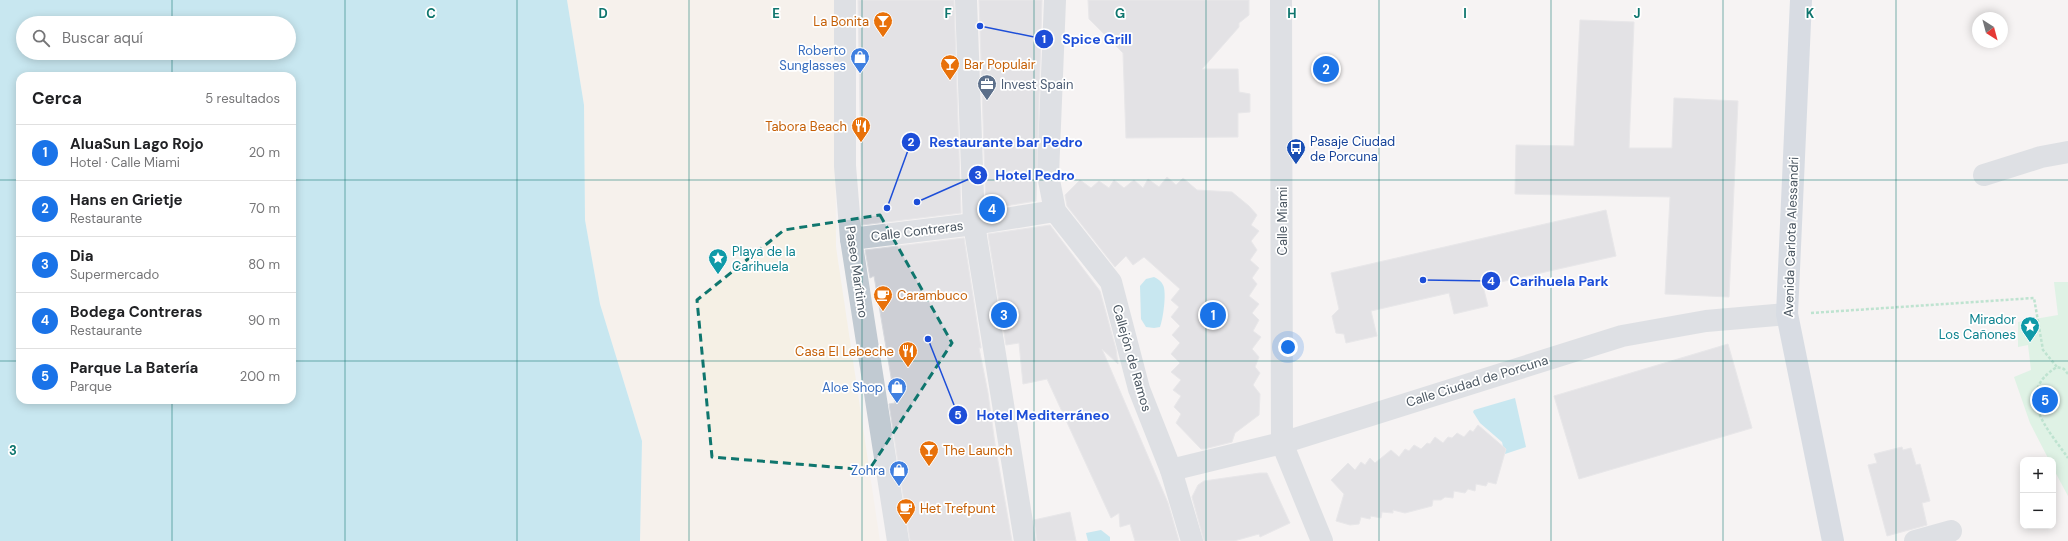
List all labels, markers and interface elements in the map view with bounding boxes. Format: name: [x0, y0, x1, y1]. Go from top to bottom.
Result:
text: C: [426, 5, 436, 22]
text: D: [598, 5, 608, 22]
text: E: [772, 5, 780, 22]
text: F: [944, 5, 952, 22]
text: G: [1115, 5, 1125, 22]
text: H: [1287, 5, 1297, 22]
text: I: [1463, 5, 1467, 22]
text: J: [1633, 5, 1641, 22]
text: K: [1806, 5, 1815, 22]
bar icon: La Bonita: [872, 10, 894, 38]
north arrow: [1972, 12, 2008, 48]
place label: La Bonita: [813, 13, 869, 30]
search box: [16, 16, 296, 60]
callout: Spice Grill: [1034, 26, 1139, 52]
icon: search: [30, 27, 52, 49]
text: Buscar aquí: [62, 28, 143, 48]
text: Spice Grill: [1062, 30, 1132, 48]
text: 1: [1042, 31, 1046, 47]
place label: Roberto Sunglasses: [779, 42, 846, 74]
shop icon: Roberto Sunglasses: [849, 46, 871, 74]
bar icon: Bar Populair: [939, 53, 961, 81]
pin: 2: [1313, 54, 1339, 84]
place label: Bar Populair: [964, 56, 1036, 73]
office icon: Invest Spain: [976, 73, 998, 101]
place label: Invest Spain: [1001, 76, 1073, 93]
text: Cerca: [32, 87, 82, 109]
text: 5 resultados: [205, 90, 280, 107]
restaurant icon: Tabora Beach: [850, 115, 872, 143]
place label: Tabora Beach: [765, 118, 847, 135]
callout: Restaurante bar Pedro: [901, 129, 1091, 155]
text: Restaurante bar Pedro: [929, 133, 1083, 151]
place label: Pasaje Ciudad de Porcuna: [1310, 133, 1395, 165]
text: AluaSun Lago Rojo: [70, 134, 204, 154]
text: 2: [908, 134, 915, 150]
bus stop icon: Pasaje Ciudad de Porcuna: [1285, 137, 1307, 165]
text: 1: [43, 144, 47, 161]
text: 20 m: [249, 144, 280, 161]
text: Hotel · Calle Miami: [70, 154, 180, 171]
street label: Avenida Carlota Alessandri: [1780, 156, 1802, 318]
callout: Hotel Pedro: [968, 162, 1083, 188]
text: Hotel Pedro: [995, 166, 1075, 184]
text: 3: [974, 167, 982, 183]
street label: Calle Miami: [1274, 187, 1291, 255]
text: Hans en Grietje: [70, 190, 183, 210]
pin: 4: [979, 194, 1005, 224]
text: 2: [41, 200, 49, 217]
text: 70 m: [249, 200, 280, 217]
text: Restaurante: [70, 210, 142, 227]
street label: Calle Contreras: [870, 217, 964, 245]
street label: Paseo Marítimo: [842, 225, 872, 319]
place label: Playa de la Carihuela: [732, 243, 796, 275]
text: Dia: [70, 246, 94, 266]
place icon: Playa de la Carihuela: [707, 247, 729, 275]
text: 3: [41, 256, 49, 273]
text: 80 m: [248, 256, 280, 273]
text: Supermercado: [70, 266, 159, 283]
callout: Carihuela Park: [1481, 268, 1616, 294]
text: Carihuela Park: [1509, 272, 1609, 290]
text: 4: [1487, 273, 1495, 289]
cafe icon: Carambuco: [872, 284, 894, 312]
place label: Carambuco: [897, 287, 968, 304]
pin: 3: [991, 300, 1017, 330]
pin: 1: [1200, 300, 1226, 330]
text: Bodega Contreras: [70, 302, 203, 322]
street label: Callejón de Ramos: [1109, 302, 1155, 414]
place label: Mirador Los Cañones: [1939, 311, 2016, 343]
text: 4: [41, 312, 49, 329]
text: 90 m: [248, 312, 280, 329]
place icon: Mirador Los Cañones: [2019, 315, 2041, 343]
text: Restaurante: [70, 322, 142, 339]
your location: [1278, 337, 1298, 357]
restaurant icon: Casa El Lebeche: [897, 340, 919, 368]
place label: Casa El Lebeche: [795, 343, 894, 360]
street label: Calle Ciudad de Porcuna: [1404, 351, 1550, 411]
text: Parque La Batería: [70, 358, 198, 378]
text: 5: [41, 368, 49, 385]
text: 200 m: [240, 368, 280, 385]
shop icon: Aloe Shop: [886, 376, 908, 404]
text: Parque: [70, 378, 112, 395]
place label: Aloe Shop: [822, 379, 883, 396]
pin: 5: [2032, 385, 2058, 415]
callout: Hotel Mediterráneo: [948, 402, 1117, 428]
text: Hotel Mediterráneo: [976, 406, 1110, 424]
text: 5: [954, 407, 962, 423]
bar icon: The Launch: [918, 439, 940, 467]
text: 3: [9, 442, 17, 459]
place label: The Launch: [943, 442, 1012, 459]
map controls: [2020, 457, 2056, 529]
button: +: [2020, 457, 2056, 493]
shop icon: Zohra: [888, 459, 910, 487]
place label: Zohra: [851, 462, 885, 479]
button: −: [2020, 493, 2056, 529]
cafe icon: Het Trefpunt: [895, 497, 917, 525]
place label: Het Trefpunt: [920, 500, 996, 517]

